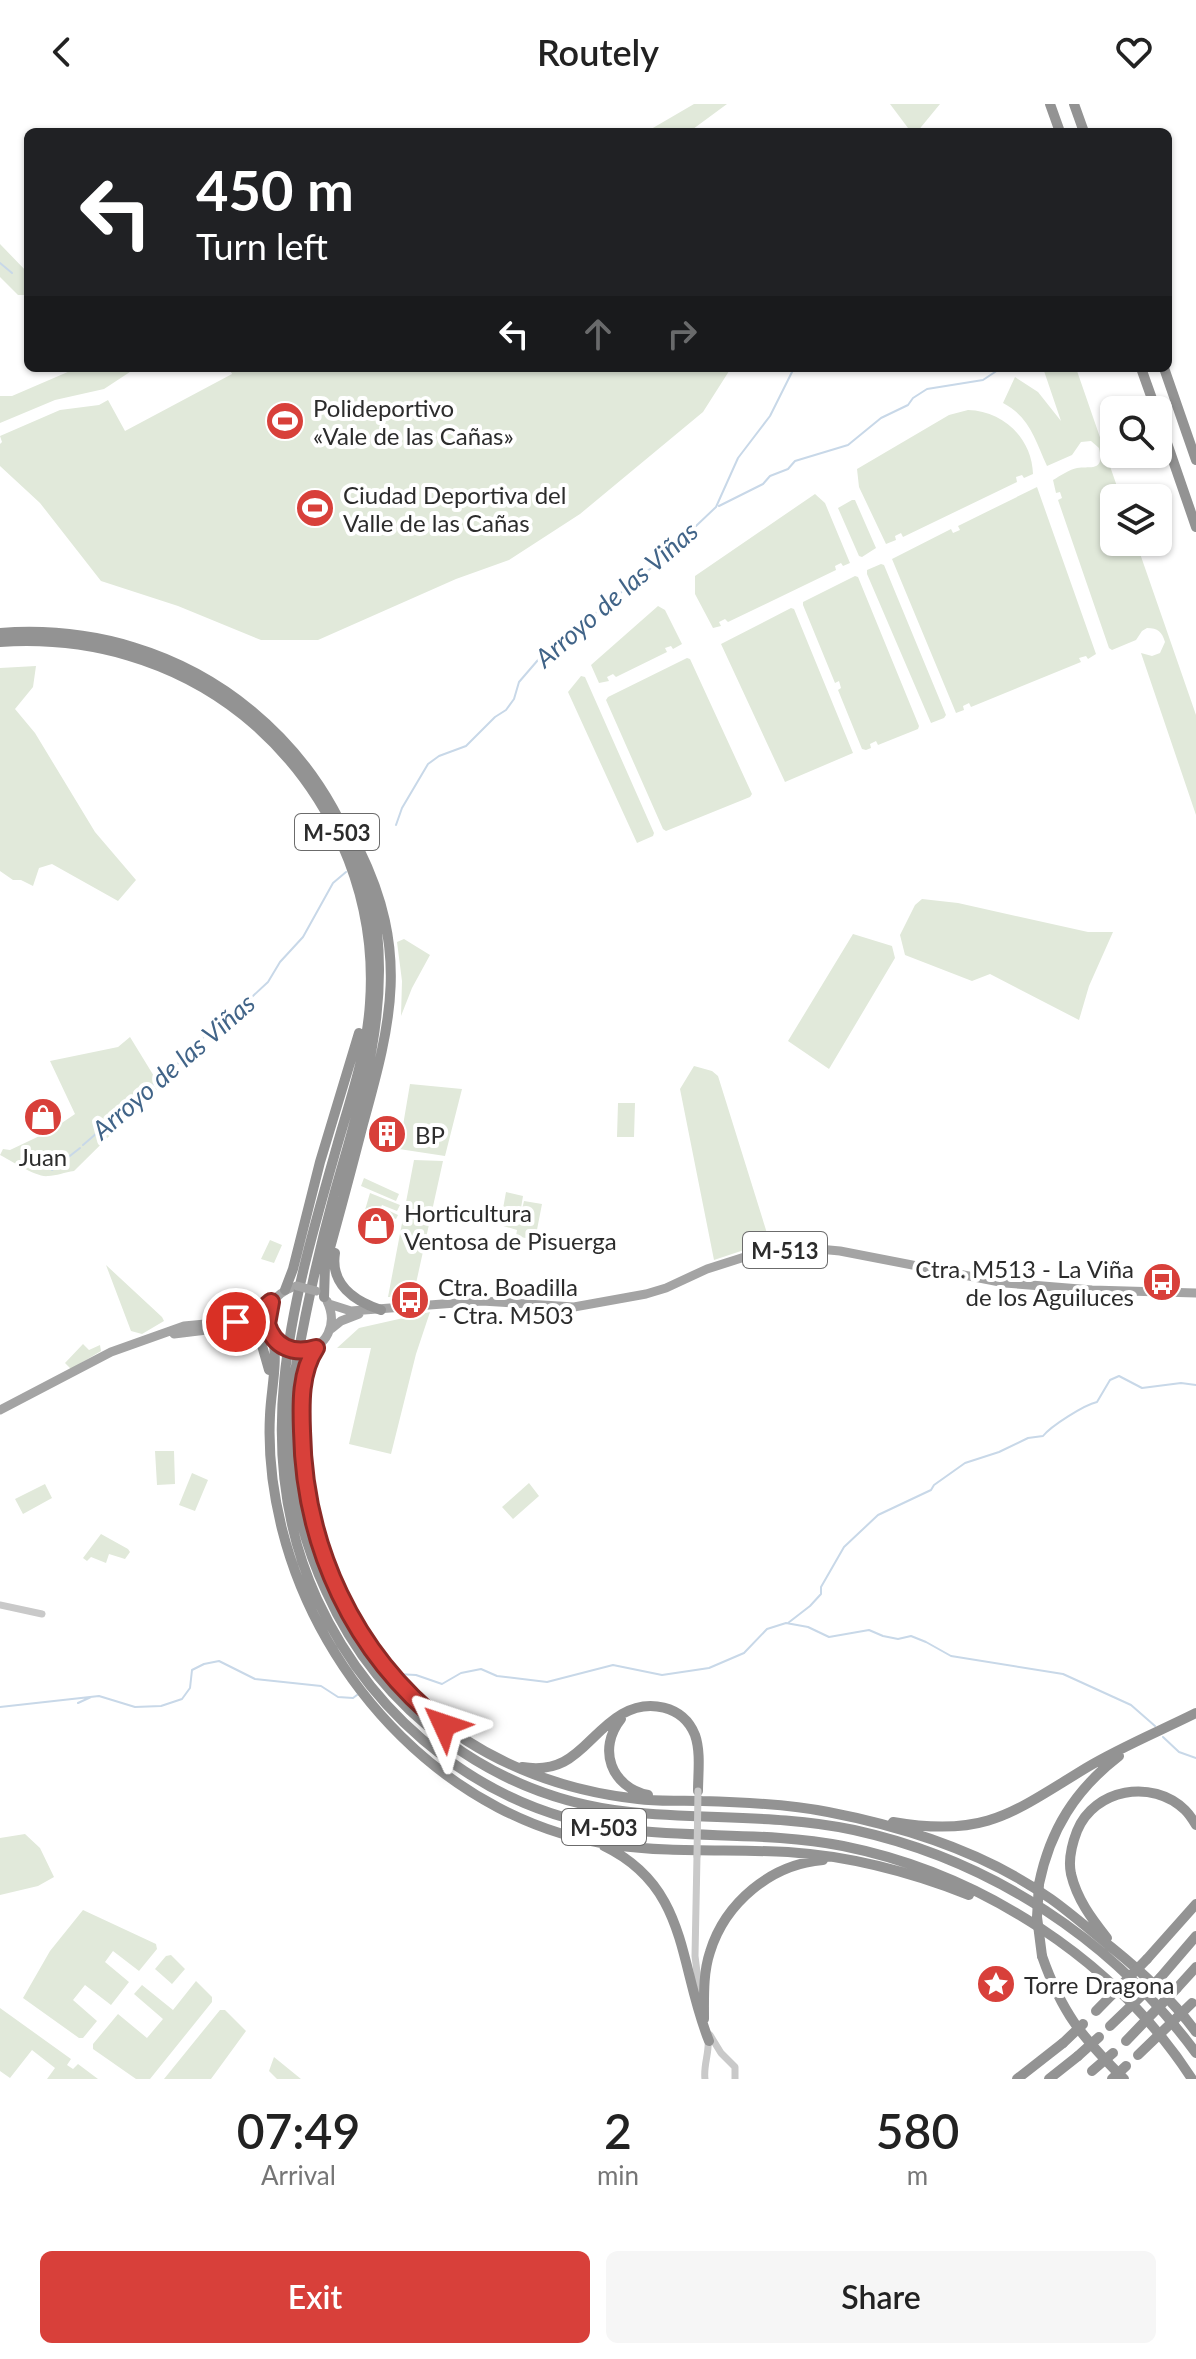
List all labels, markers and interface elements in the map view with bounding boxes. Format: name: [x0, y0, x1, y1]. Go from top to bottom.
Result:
icon: back: [40, 30, 84, 74]
text: Routely: [537, 30, 659, 74]
icon: heart: [1112, 30, 1156, 74]
text: 450 m: [196, 156, 354, 223]
icon: left: [64, 160, 168, 264]
text: Turn left: [196, 224, 328, 268]
icon: left: [492, 312, 536, 356]
icon: ahead: [576, 312, 620, 356]
icon: right: [660, 312, 704, 356]
place label: Polideportivo «Vale de las Cañas»: [313, 393, 514, 450]
map controls: [1100, 396, 1172, 556]
button: search: [1100, 396, 1172, 468]
sports icon: Polideportivo «Vale de las Cañas»: [264, 400, 306, 442]
place label: Ciudad Deportiva del Valle de las Cañas: [343, 480, 566, 537]
button: layers: [1100, 484, 1172, 556]
sports icon: Ciudad Deportiva del Valle de las Cañas: [294, 487, 336, 529]
water label: Arroyo de las Viñas: [527, 515, 704, 674]
road number: M-503: [295, 814, 379, 850]
water label: Arroyo de las Viñas: [84, 987, 261, 1146]
shop icon: Juan: [22, 1096, 64, 1138]
building icon: BP: [366, 1113, 408, 1155]
place label: BP: [415, 1120, 445, 1149]
place label: Juan: [19, 1142, 67, 1171]
place label: Horticultura Ventosa de Pisuerga: [404, 1198, 617, 1255]
shop icon: Horticultura Ventosa de Pisuerga: [355, 1205, 397, 1247]
road number: M-513: [743, 1232, 827, 1268]
place label: Ctra. M513 - La Viña de los Aguiluces: [915, 1254, 1134, 1311]
bus stop icon: Ctra. M513 - La Viña de los Aguiluces: [1141, 1261, 1183, 1303]
place label: Ctra. Boadilla - Ctra. M503: [438, 1272, 578, 1329]
bus stop icon: Ctra. Boadilla - Ctra. M503: [389, 1279, 431, 1321]
pin: [202, 1288, 270, 1356]
icon: arrive: [214, 1300, 258, 1344]
position arrow: [402, 1683, 486, 1767]
road number: M-503: [562, 1809, 646, 1845]
place icon: Torre Dragona: [975, 1963, 1017, 2005]
place label: Torre Dragona: [1024, 1970, 1174, 1999]
text: 07:49: [237, 2102, 360, 2159]
text: 2: [604, 2102, 632, 2159]
text: 580: [876, 2102, 959, 2159]
text: Arrival: [261, 2159, 336, 2191]
text: min: [597, 2159, 639, 2191]
text: m: [907, 2159, 928, 2191]
button: Exit: [40, 2251, 590, 2343]
button: Share: [606, 2251, 1156, 2343]

